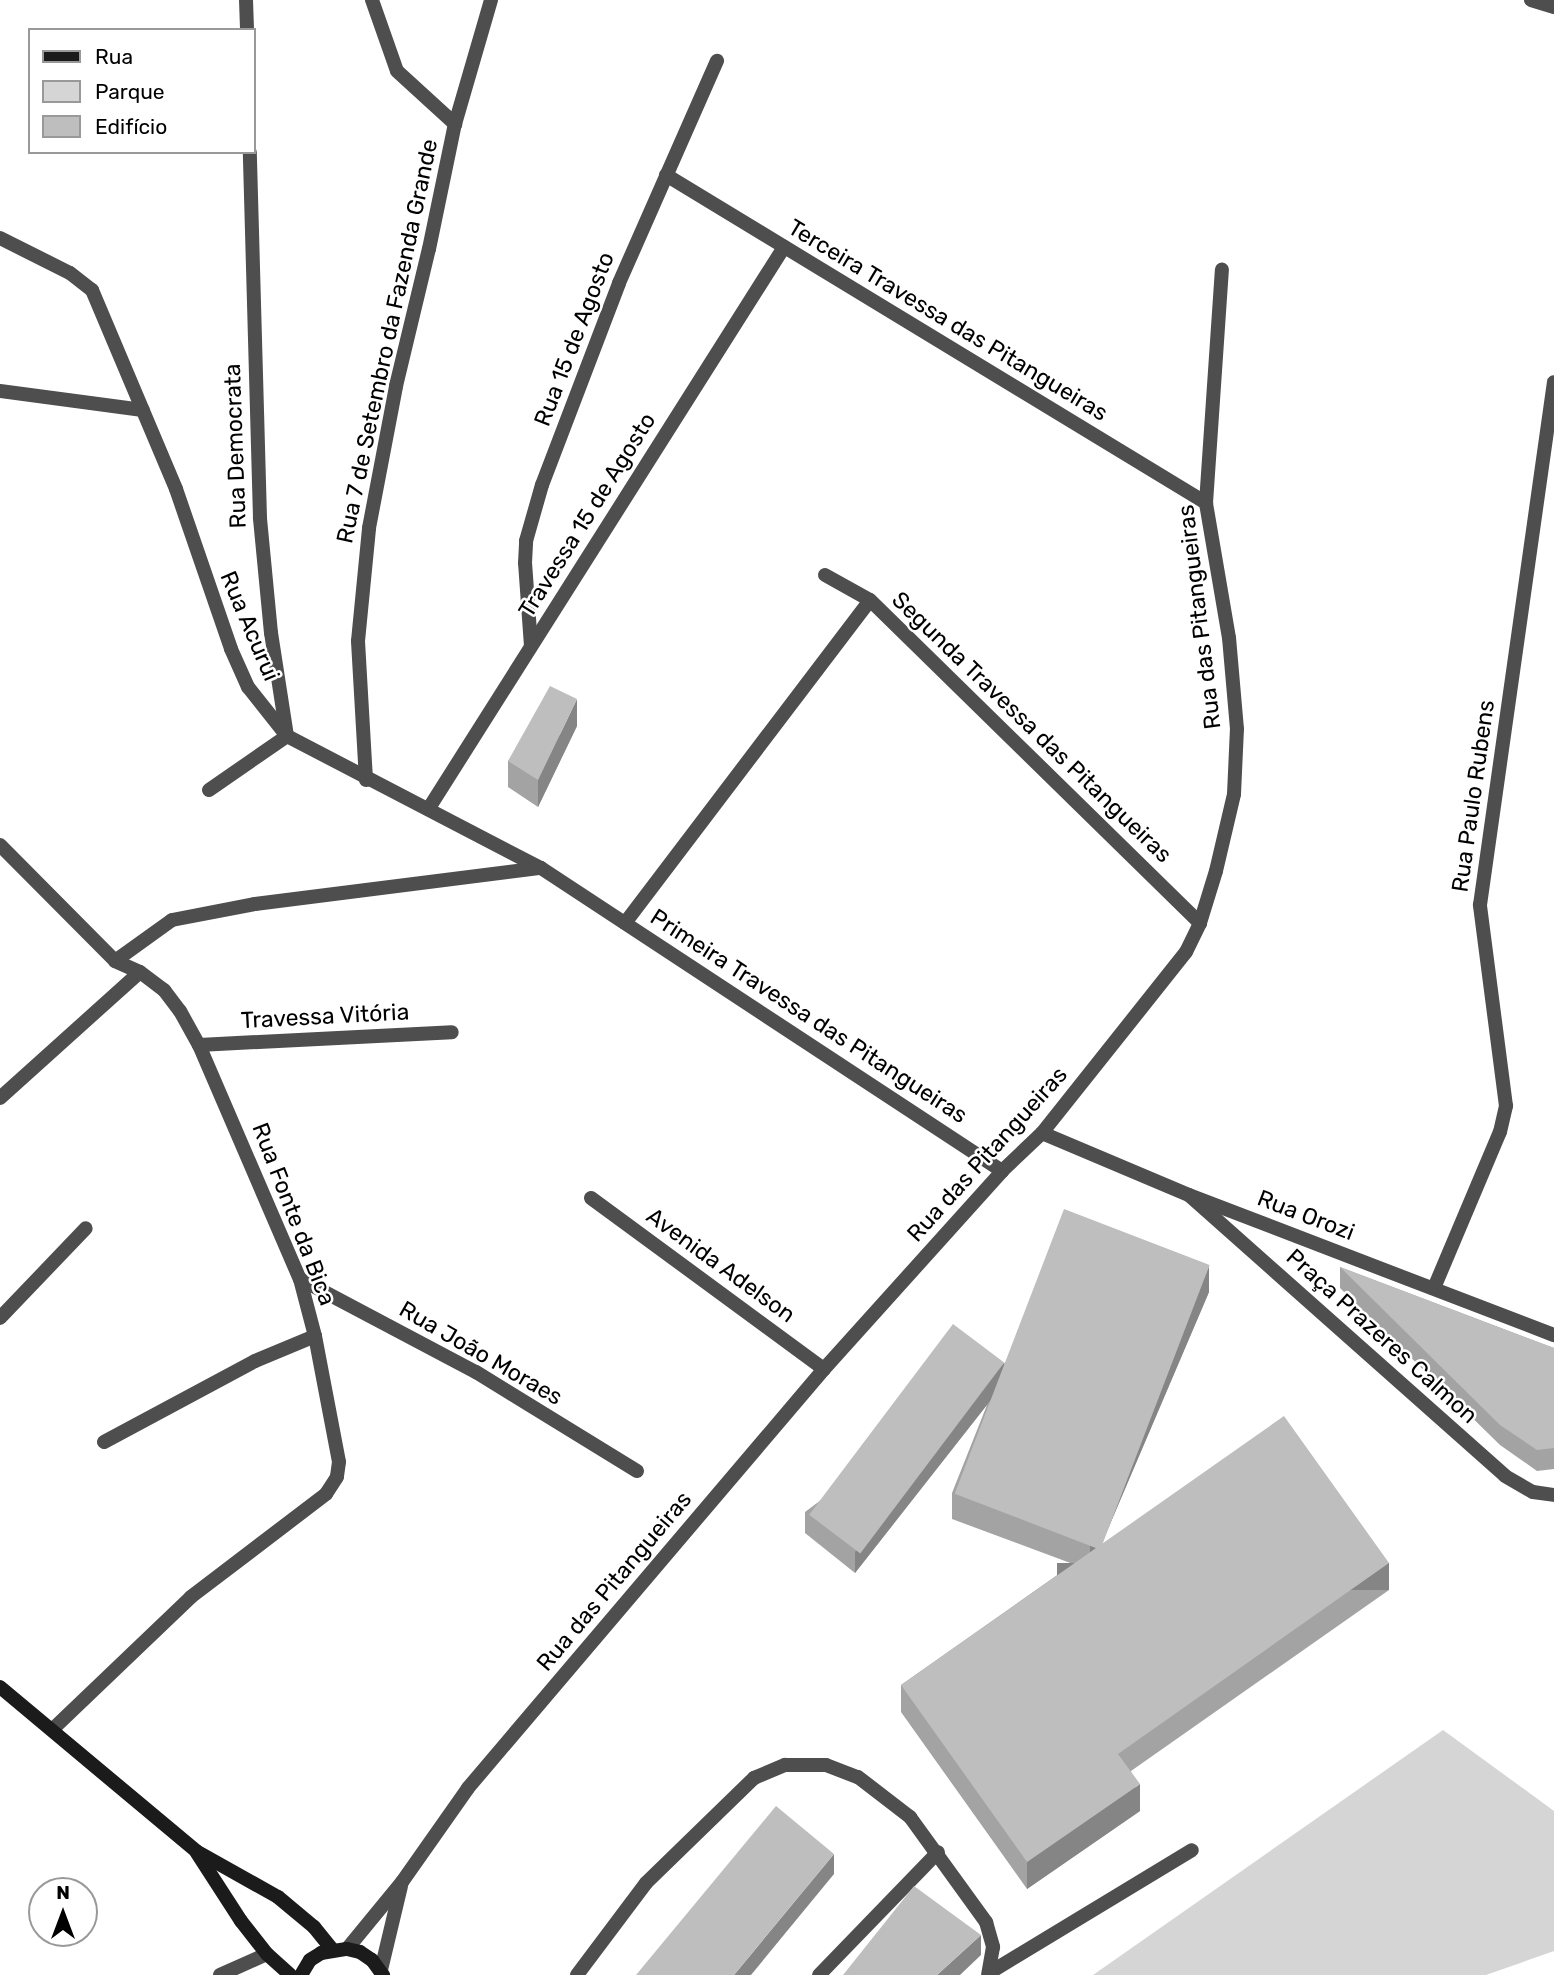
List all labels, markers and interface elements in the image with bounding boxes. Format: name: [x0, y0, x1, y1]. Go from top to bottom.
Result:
legend: [28, 28, 256, 154]
text: Rua: [95, 44, 133, 69]
text: Parque: [95, 79, 165, 104]
text: Edifício: [95, 114, 167, 139]
street label: Rua 7 de Setembro da Fazenda Grande: [331, 136, 443, 546]
street label: Terceira Travessa das Pitangueiras: [783, 213, 1113, 427]
street label: Rua 15 de Agosto: [528, 248, 620, 430]
street label: Rua Democrata: [218, 363, 252, 529]
street label: Travessa 15 de Agosto: [513, 407, 661, 623]
street label: Rua das Pitangueiras: [1172, 503, 1226, 731]
street label: Rua Acurui: [214, 567, 286, 685]
street label: Segunda Travessa das Pitangueiras: [886, 585, 1178, 869]
street label: Rua Paulo Rubens: [1446, 698, 1500, 894]
street label: Primeira Travessa das Pitangueiras: [645, 903, 973, 1129]
street label: Travessa Vitória: [240, 998, 410, 1034]
street label: Rua das Pitangueiras: [901, 1061, 1073, 1247]
street label: Rua Fonte da Bica: [246, 1119, 342, 1309]
street label: Rua Orozi: [1254, 1184, 1358, 1246]
street label: Avenida Adelson: [641, 1202, 801, 1328]
street label: Praça Prazeres Calmon: [1281, 1243, 1483, 1429]
street label: Rua João Moraes: [394, 1295, 568, 1411]
street label: Rua das Pitangueiras: [531, 1486, 697, 1676]
north arrow: [28, 1877, 98, 1947]
text: N: [56, 1881, 70, 1904]

